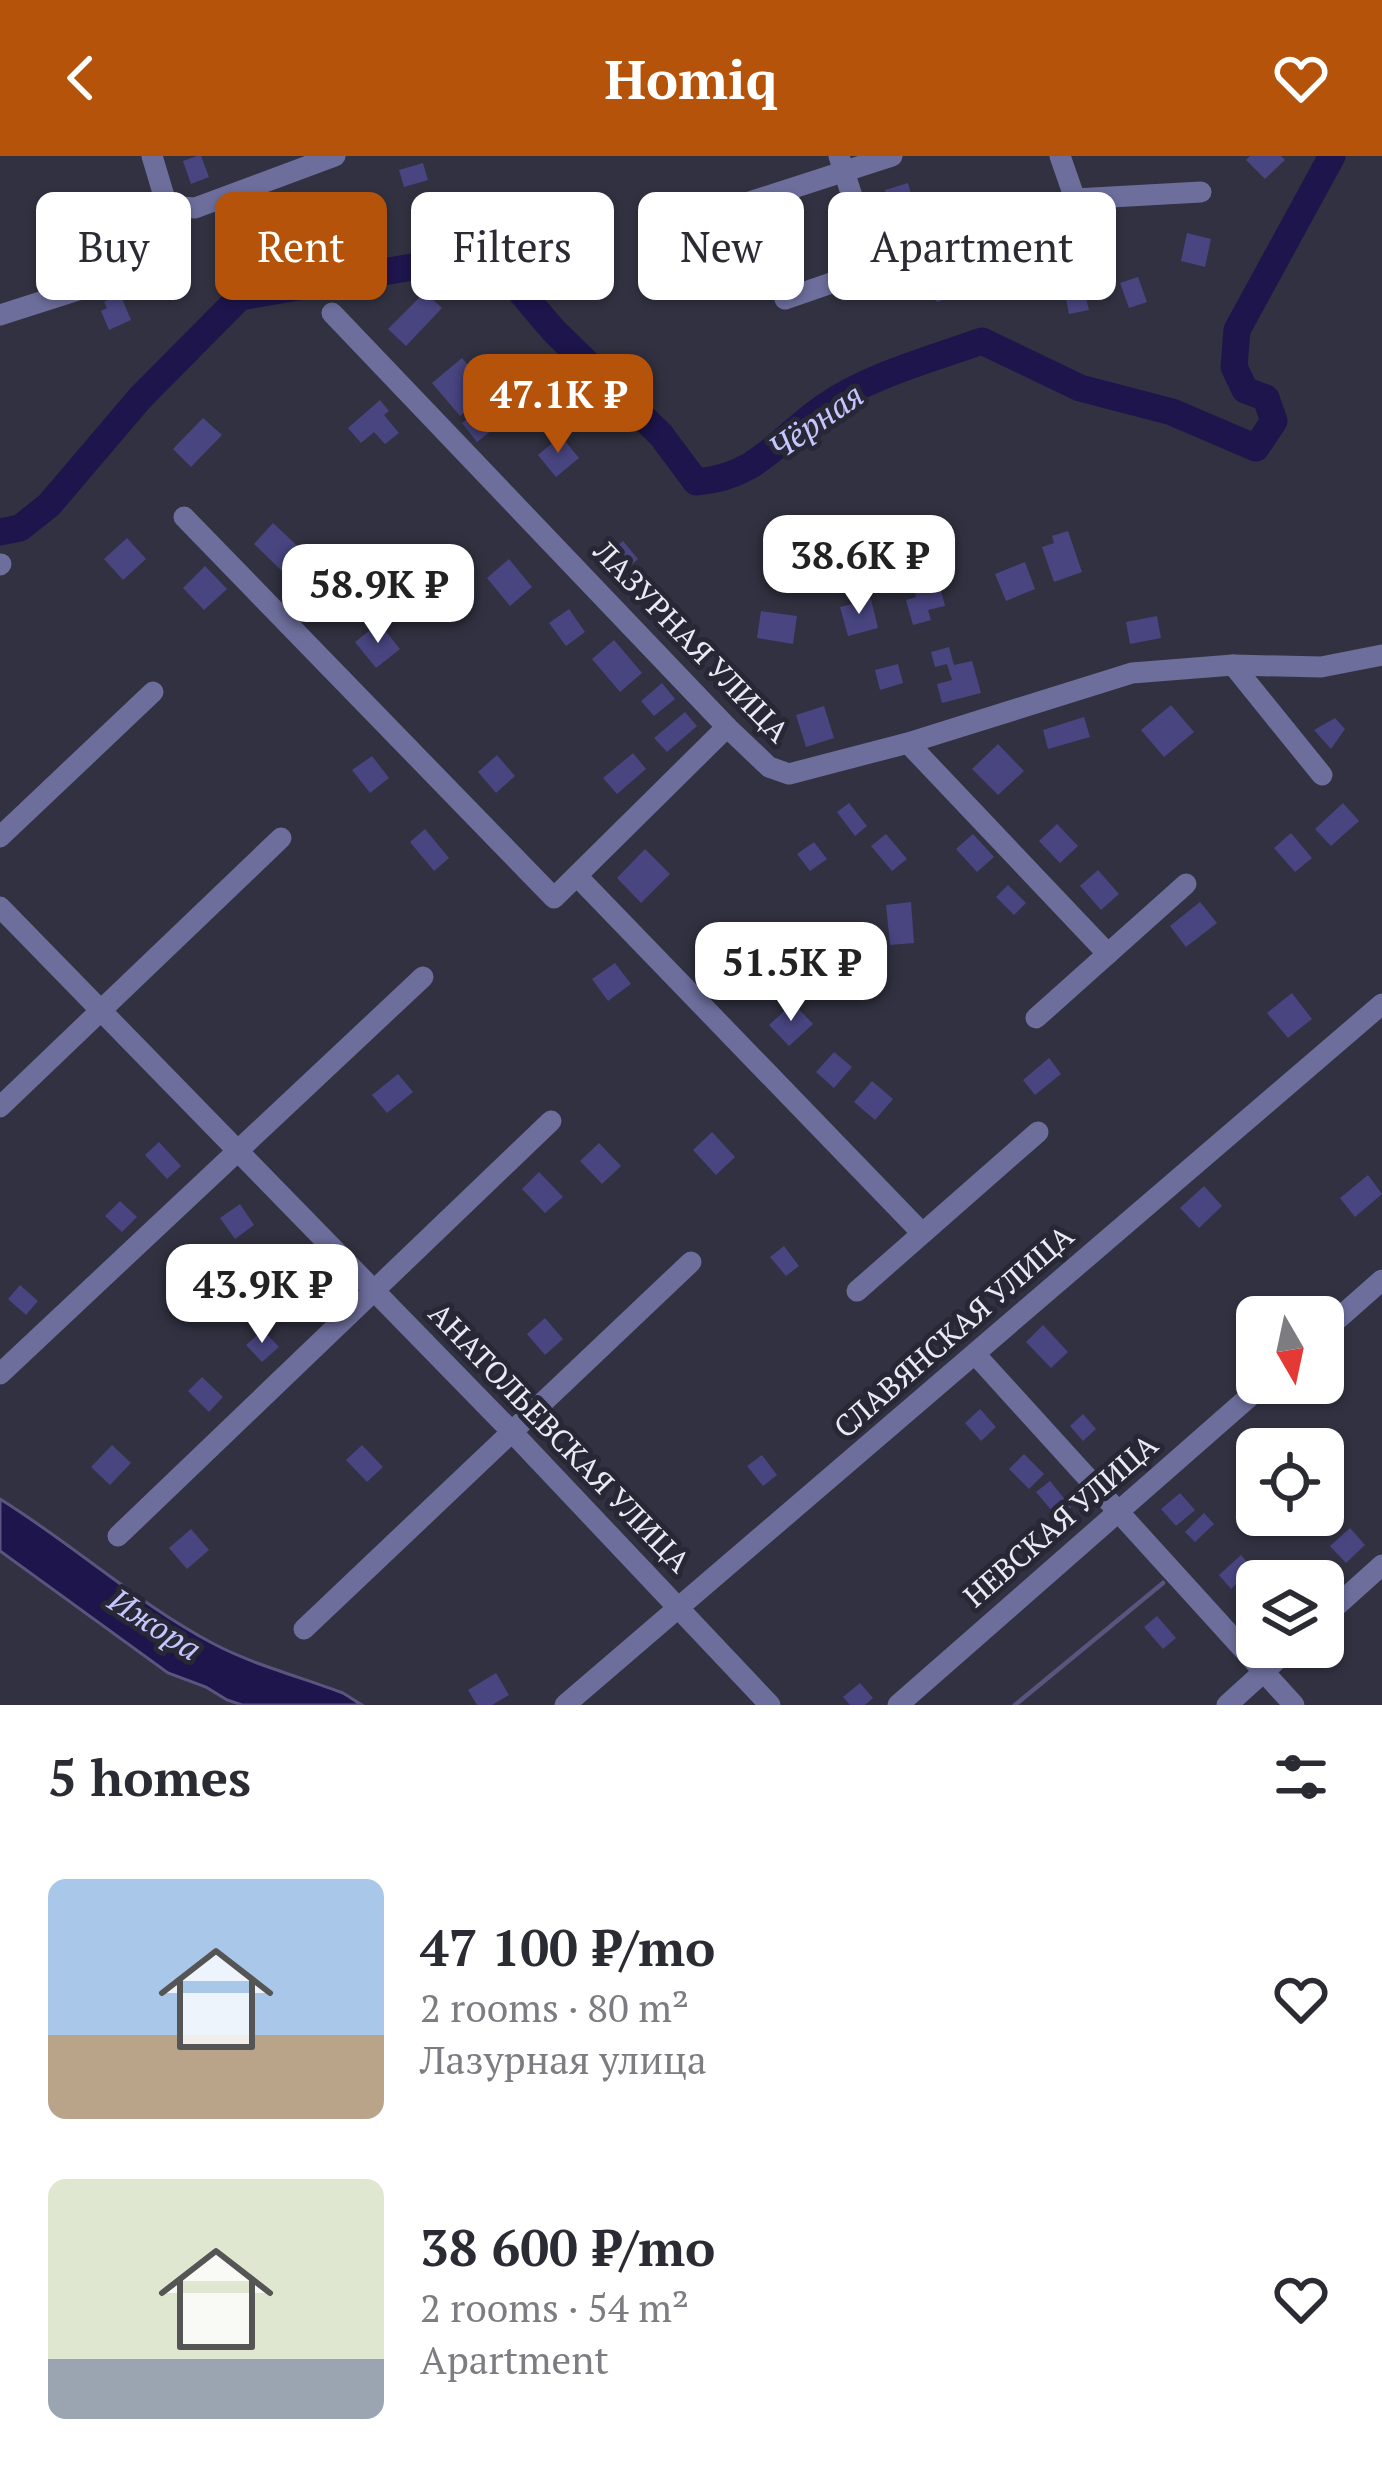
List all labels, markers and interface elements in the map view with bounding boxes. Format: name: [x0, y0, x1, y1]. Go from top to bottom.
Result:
text: Homiq: [604, 43, 778, 114]
icon: back: [48, 45, 114, 111]
icon: heart: [1268, 45, 1334, 111]
chip: Buy: [36, 192, 191, 300]
chip: Rent: [215, 192, 387, 300]
chip: Filters: [411, 192, 614, 300]
chip: New: [638, 192, 804, 300]
chip: Apartment: [828, 192, 1116, 300]
pin: 47.1K ₽: [447, 354, 669, 456]
text: 47.1K ₽: [490, 367, 626, 419]
water label: Чёрная: [760, 373, 871, 469]
pin: 38.6K ₽: [748, 515, 970, 617]
text: 38.6K ₽: [790, 528, 928, 580]
street label: ЛАЗУРНАЯ УЛИЦА: [584, 531, 799, 751]
pin: 58.9K ₽: [267, 544, 489, 646]
text: 58.9K ₽: [309, 557, 447, 609]
pin: 51.5K ₽: [680, 922, 902, 1024]
text: 51.5K ₽: [722, 935, 860, 987]
street label: СЛАВЯНСКАЯ УЛИЦА: [825, 1216, 1082, 1446]
pin: 43.9K ₽: [151, 1244, 373, 1346]
text: 43.9K ₽: [193, 1257, 331, 1309]
street label: АНАТОЛЬЕВСКАЯ УЛИЦА: [420, 1294, 700, 1581]
north arrow: [1236, 1296, 1344, 1404]
map controls: [1236, 1296, 1344, 1668]
street label: НЕВСКАЯ УЛИЦА: [955, 1425, 1166, 1616]
button: locate: [1236, 1428, 1344, 1536]
button: layers: [1236, 1560, 1344, 1668]
water label: Ижора: [100, 1577, 210, 1669]
text: 5 homes: [48, 1743, 251, 1811]
icon: filters: [1268, 1744, 1334, 1810]
text: 47 100 ₽/mo: [420, 1913, 715, 1981]
icon: home: [144, 1927, 288, 2071]
icon: heart: [1268, 1966, 1334, 2032]
text: 2 rooms · 80 m²: [420, 1981, 689, 2033]
text: Лазурная улица: [420, 2033, 707, 2085]
text: 38 600 ₽/mo: [420, 2213, 715, 2281]
icon: home: [144, 2227, 288, 2371]
icon: heart: [1268, 2266, 1334, 2332]
text: 2 rooms · 54 m²: [420, 2281, 689, 2333]
text: Apartment: [420, 2333, 609, 2385]

